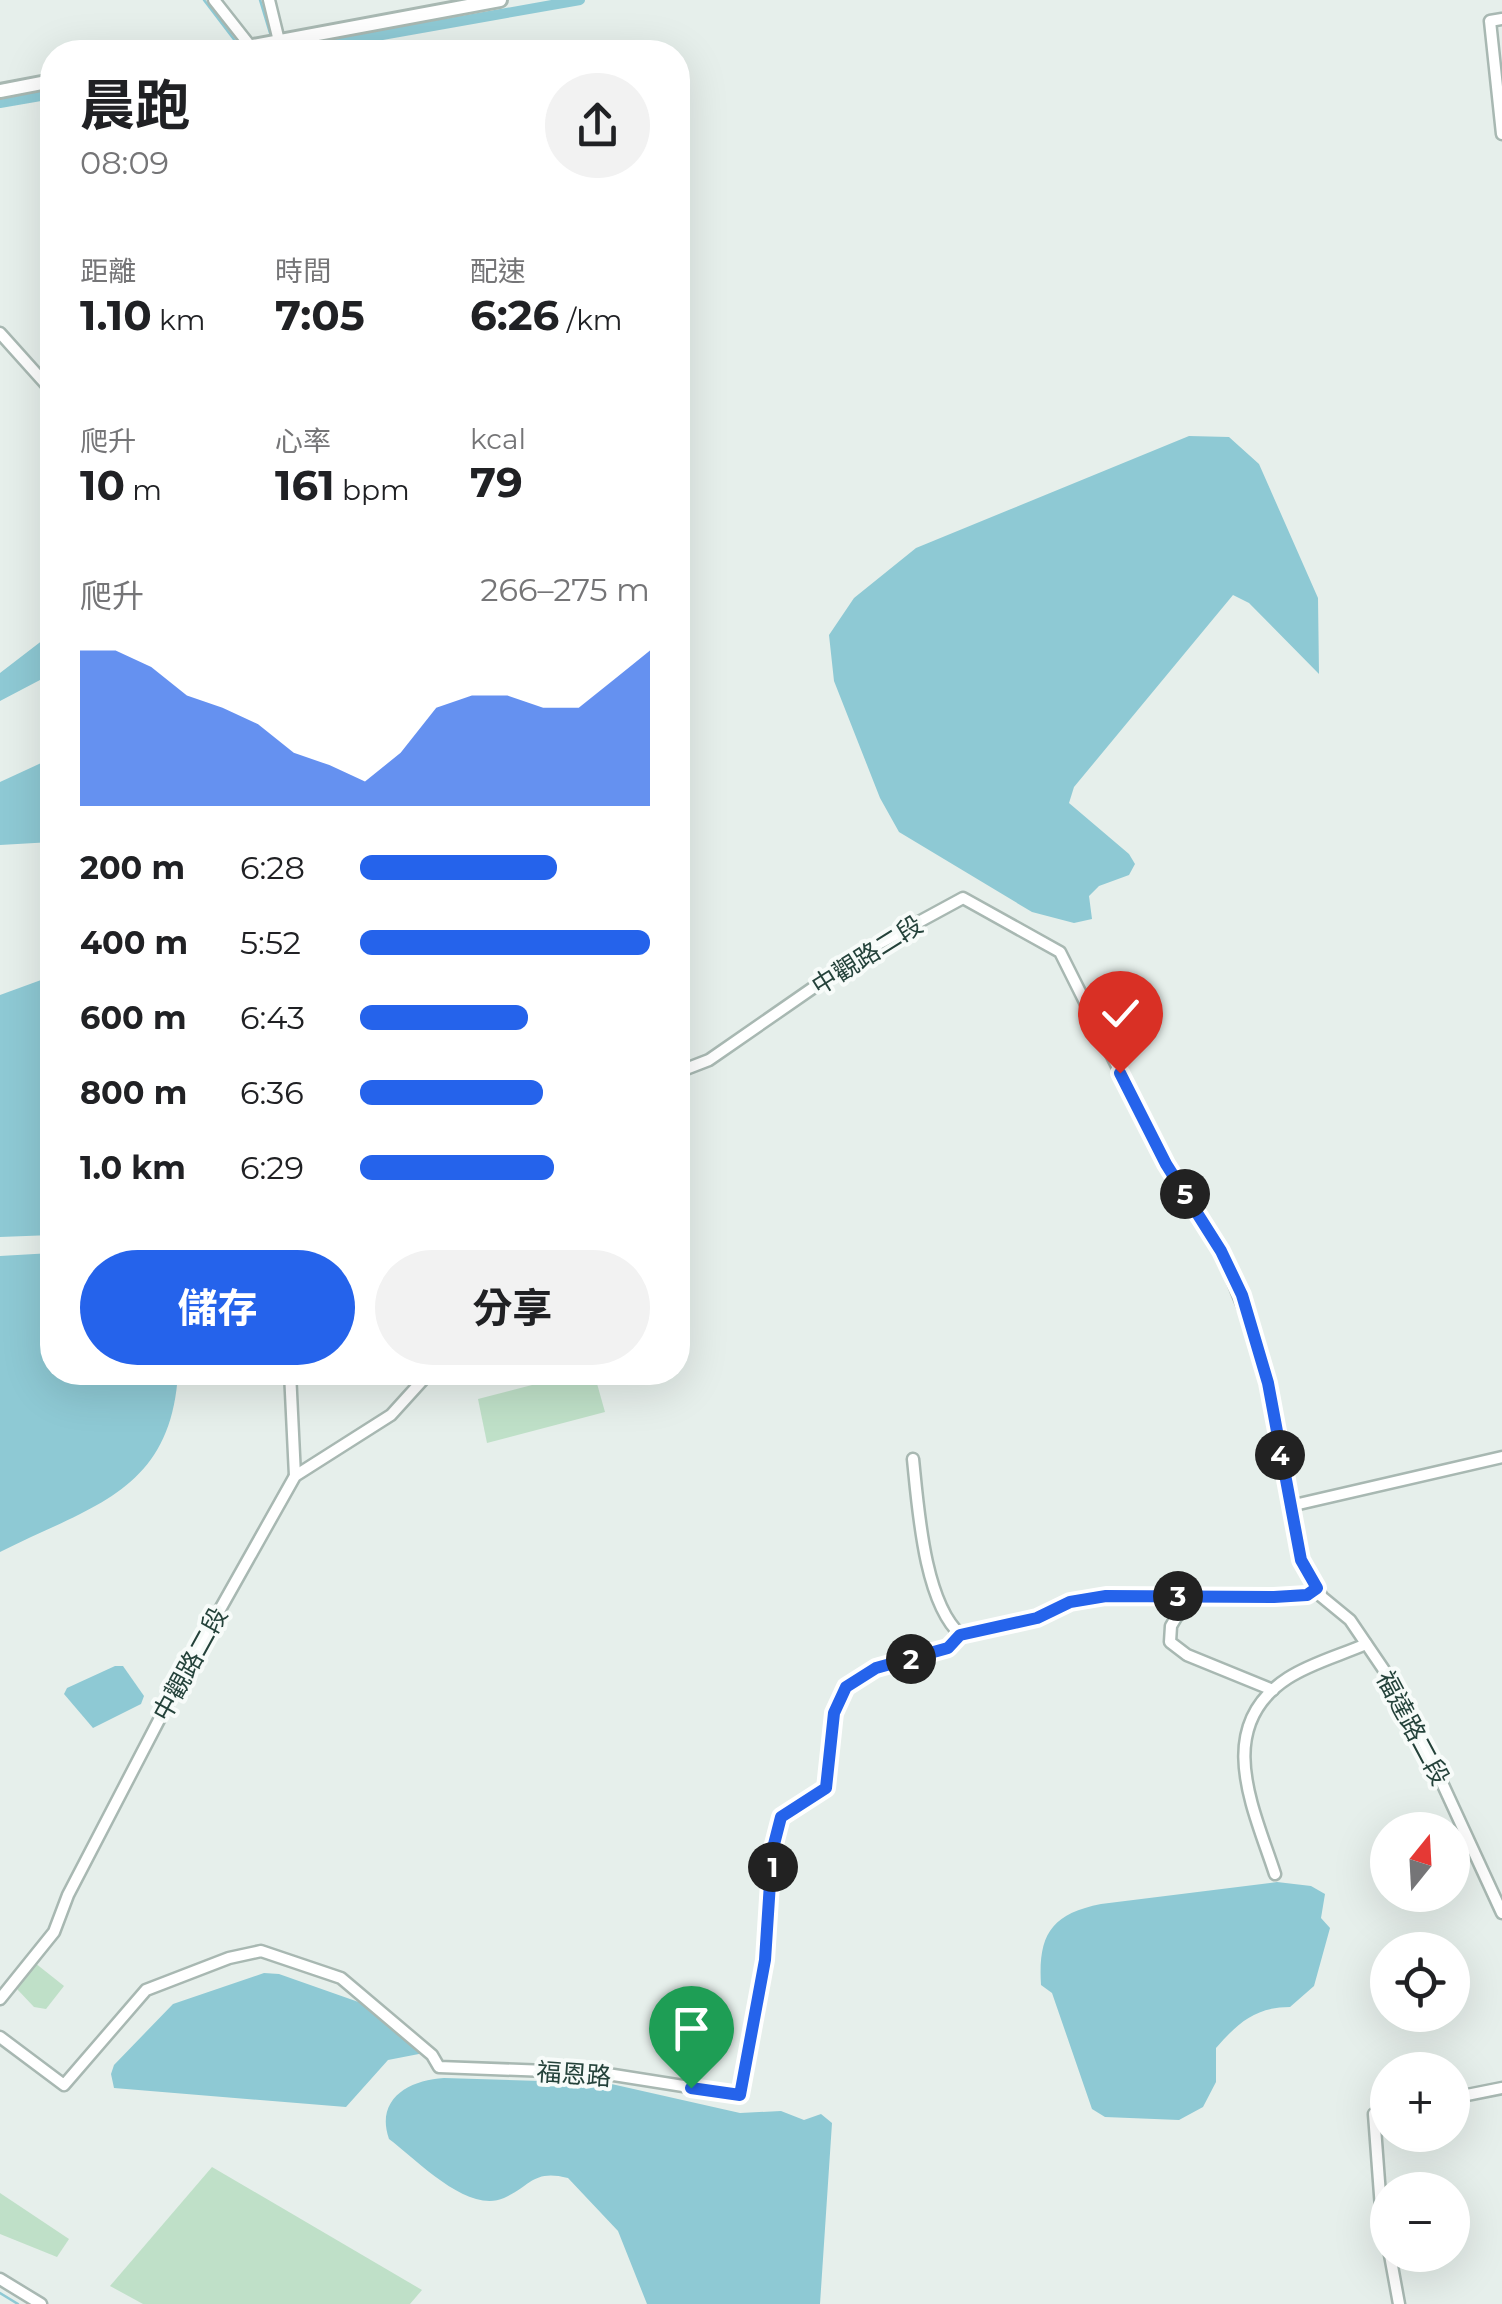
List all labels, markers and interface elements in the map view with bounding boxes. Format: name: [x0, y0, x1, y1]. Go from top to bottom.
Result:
text: 晨跑: [80, 72, 190, 139]
button: share: [545, 73, 650, 178]
text: 08:09: [80, 143, 169, 182]
text: 距離: [80, 254, 136, 288]
text: 時間: [275, 254, 331, 288]
text: 配速: [470, 254, 526, 288]
text: 1.10: [80, 289, 152, 341]
text: 7:05: [275, 289, 365, 341]
text: 6:26: [470, 289, 559, 341]
text: km: [152, 303, 205, 337]
text: /km: [559, 303, 622, 337]
text: kcal: [470, 422, 526, 456]
text: 爬升: [80, 424, 136, 458]
text: 心率: [275, 424, 331, 458]
text: 79: [470, 456, 523, 508]
text: 10: [80, 459, 125, 511]
text: 161: [275, 459, 335, 511]
text: m: [125, 473, 162, 507]
text: bpm: [335, 473, 410, 507]
text: 266–275 m: [480, 570, 650, 609]
text: 爬升: [80, 576, 144, 615]
text: 200 m: [80, 848, 185, 887]
text: 6:28: [240, 848, 305, 887]
street label: 中觀路二段: [806, 909, 928, 1001]
text: 400 m: [80, 923, 188, 962]
text: 5:52: [240, 923, 301, 962]
pin: [1078, 971, 1163, 1074]
icon: check: [1093, 986, 1148, 1041]
text: 600 m: [80, 998, 186, 1037]
text: 6:43: [240, 998, 305, 1037]
text: 800 m: [80, 1073, 187, 1112]
text: 6:36: [240, 1073, 304, 1112]
text: 1.0 km: [80, 1148, 186, 1187]
text: 6:29: [240, 1148, 304, 1187]
pin: 5: [1160, 1169, 1210, 1219]
text: 5: [1177, 1177, 1193, 1211]
button: 儲存: [80, 1250, 355, 1365]
button: 分享: [375, 1250, 650, 1365]
pin: 4: [1255, 1430, 1305, 1480]
text: 4: [1270, 1438, 1290, 1472]
pin: 3: [1153, 1571, 1203, 1621]
text: 3: [1170, 1579, 1186, 1613]
street label: 中觀路二段: [147, 1602, 233, 1726]
pin: 2: [886, 1634, 936, 1684]
text: 2: [903, 1642, 919, 1676]
street label: 福達路二段: [1370, 1666, 1456, 1790]
north arrow: [1370, 1812, 1470, 1912]
map controls: [1370, 1812, 1470, 2272]
pin: 1: [748, 1842, 798, 1892]
text: 1: [768, 1850, 778, 1884]
button: locate: [1370, 1932, 1470, 2032]
pin: [649, 1986, 734, 2089]
icon: arrive: [664, 2001, 719, 2056]
button: +: [1370, 2052, 1470, 2152]
street label: 福恩路: [536, 2056, 612, 2092]
button: −: [1370, 2172, 1470, 2272]

